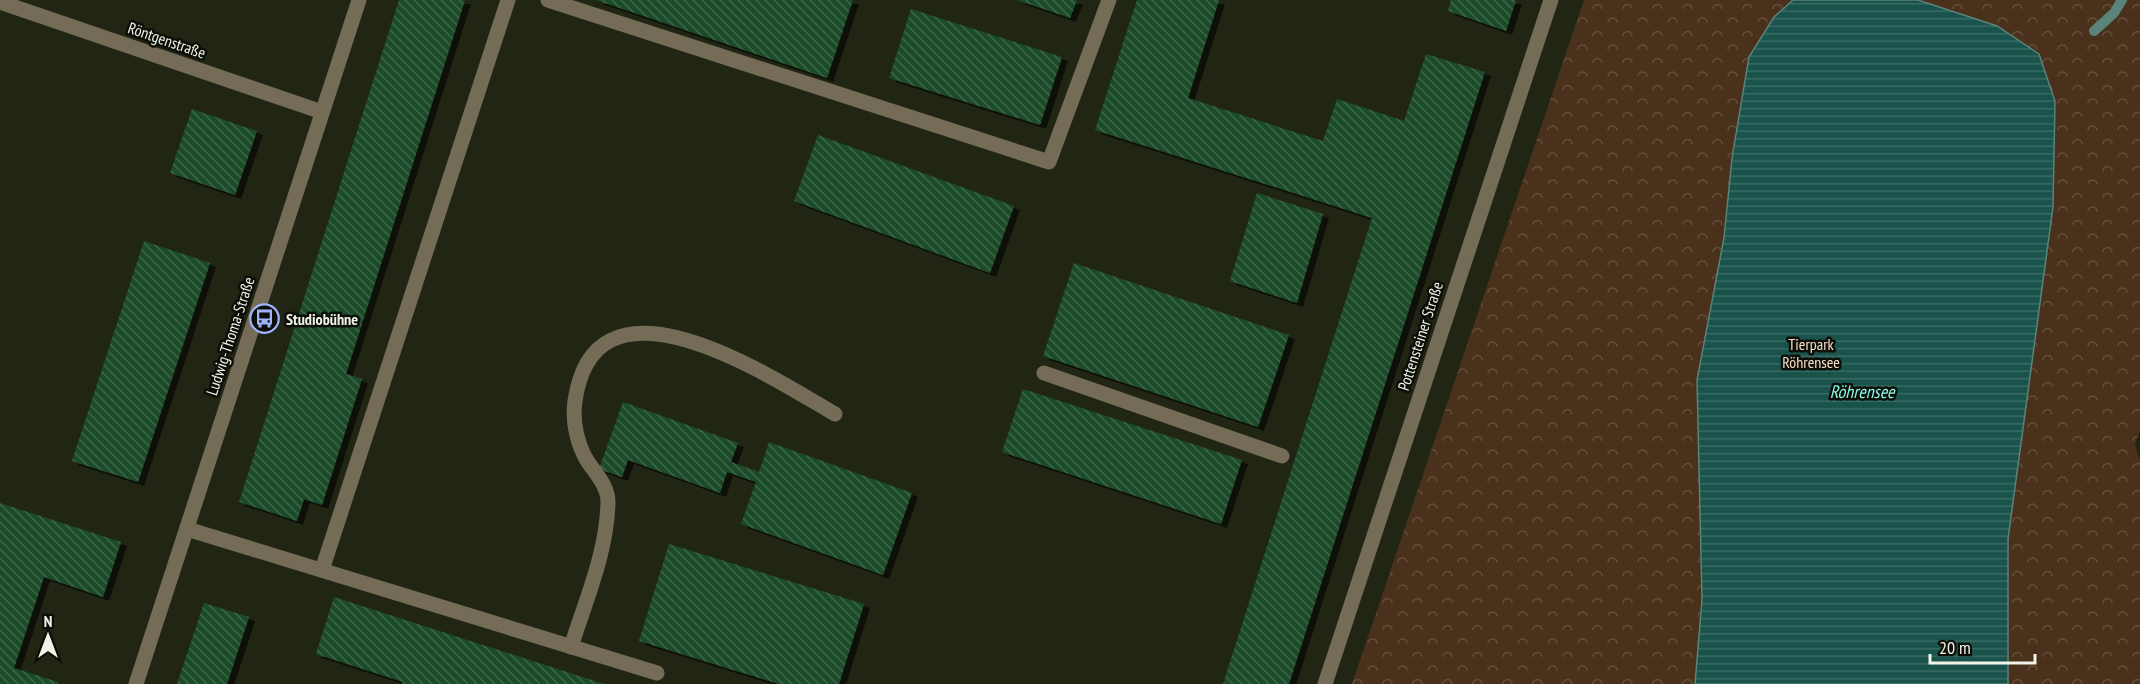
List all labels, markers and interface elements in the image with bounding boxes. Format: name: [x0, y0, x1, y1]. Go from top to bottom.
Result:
street label: Röntgenstraße: [126, 17, 208, 63]
street label: Ludwig-Thoma-Straße: [201, 274, 259, 398]
street label: Pottensteiner Straße: [1393, 279, 1447, 393]
bus stop icon: Studiobühne: [249, 303, 281, 335]
place label: Studiobühne: [286, 309, 358, 329]
park label: Tierpark Röhrensee: [1782, 334, 1840, 372]
water label: Röhrensee: [1830, 380, 1896, 403]
north arrow: [18, 606, 78, 666]
text: N: [44, 611, 52, 631]
scale bar: [1930, 627, 2035, 665]
text: 20 m: [1939, 636, 1971, 659]

